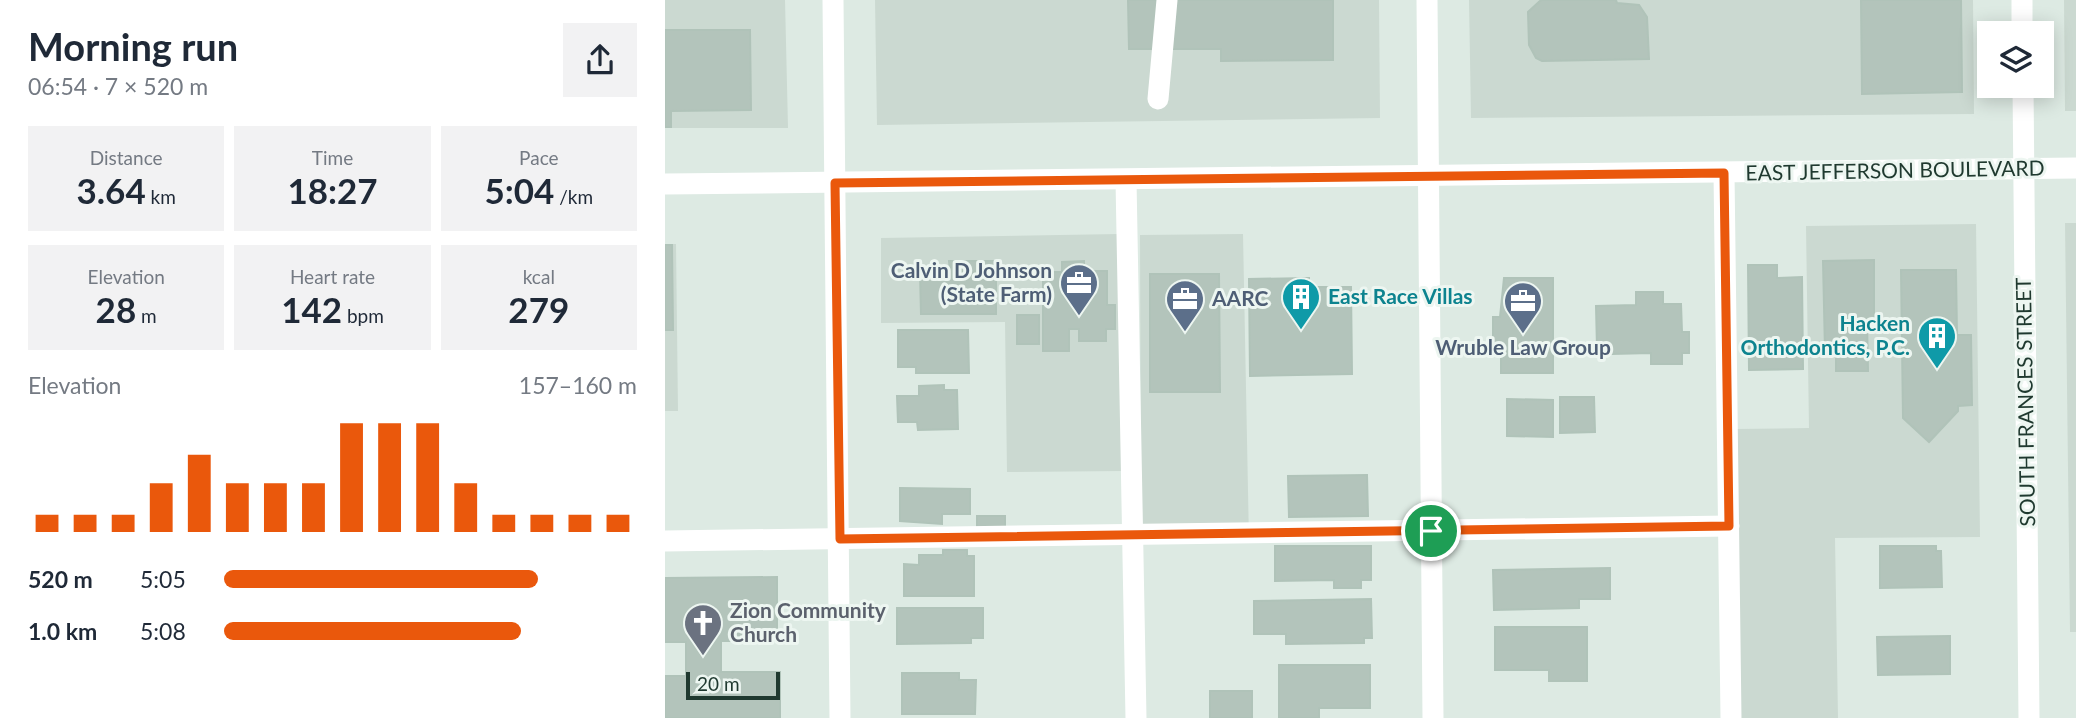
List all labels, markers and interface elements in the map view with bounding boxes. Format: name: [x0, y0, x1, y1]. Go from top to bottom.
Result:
map controls: [1977, 21, 2054, 98]
button: layers: [1977, 21, 2054, 98]
text: Morning run: [28, 23, 238, 69]
button: share: [563, 23, 637, 97]
text: 06:54 · 7 × 520 m: [28, 72, 208, 100]
text: Distance: [90, 146, 163, 169]
text: Time: [312, 146, 353, 169]
text: Pace: [519, 146, 559, 169]
street label: EAST JEFFERSON BOULEVARD: [1745, 154, 2045, 185]
text: 3.64: [76, 169, 146, 211]
text: 18:27: [287, 169, 378, 211]
text: 5:04: [484, 169, 554, 211]
text: km: [146, 185, 176, 208]
text: /km: [554, 185, 593, 208]
place label: Calvin D Johnson (State Farm): [891, 257, 1052, 306]
office icon: Calvin D Johnson (State Farm): [1058, 262, 1100, 317]
text: Elevation: [88, 265, 165, 288]
text: Heart rate: [290, 265, 375, 288]
text: kcal: [523, 265, 555, 288]
building icon: East Race Villas: [1280, 276, 1322, 331]
street label: SOUTH FRANCES STREET: [2010, 277, 2039, 527]
office icon: AARC: [1164, 278, 1206, 333]
office icon: Wruble Law Group: [1502, 280, 1544, 335]
place label: East Race Villas: [1328, 283, 1473, 308]
place label: AARC: [1211, 285, 1268, 310]
text: 28: [96, 288, 136, 330]
text: 142: [281, 288, 342, 330]
text: 279: [508, 288, 569, 330]
text: m: [136, 304, 157, 327]
text: bpm: [342, 304, 384, 327]
place label: Hacken Orthodontics, P.C.: [1741, 310, 1910, 359]
building icon: Hacken Orthodontics, P.C.: [1916, 315, 1958, 370]
place label: Wruble Law Group: [1435, 334, 1611, 359]
text: Elevation: [28, 371, 121, 399]
text: 157–160 m: [519, 371, 637, 399]
pin: [1401, 501, 1461, 561]
icon: arrive: [1412, 512, 1450, 550]
text: 520 m: [28, 565, 93, 593]
text: 5:05: [140, 565, 186, 593]
place label: Zion Community Church: [730, 597, 887, 646]
church icon: Zion Community Church: [682, 602, 724, 657]
text: 1.0 km: [28, 617, 97, 645]
text: 5:08: [140, 617, 186, 645]
scale bar: [686, 669, 781, 701]
text: 20 m: [697, 672, 740, 695]

